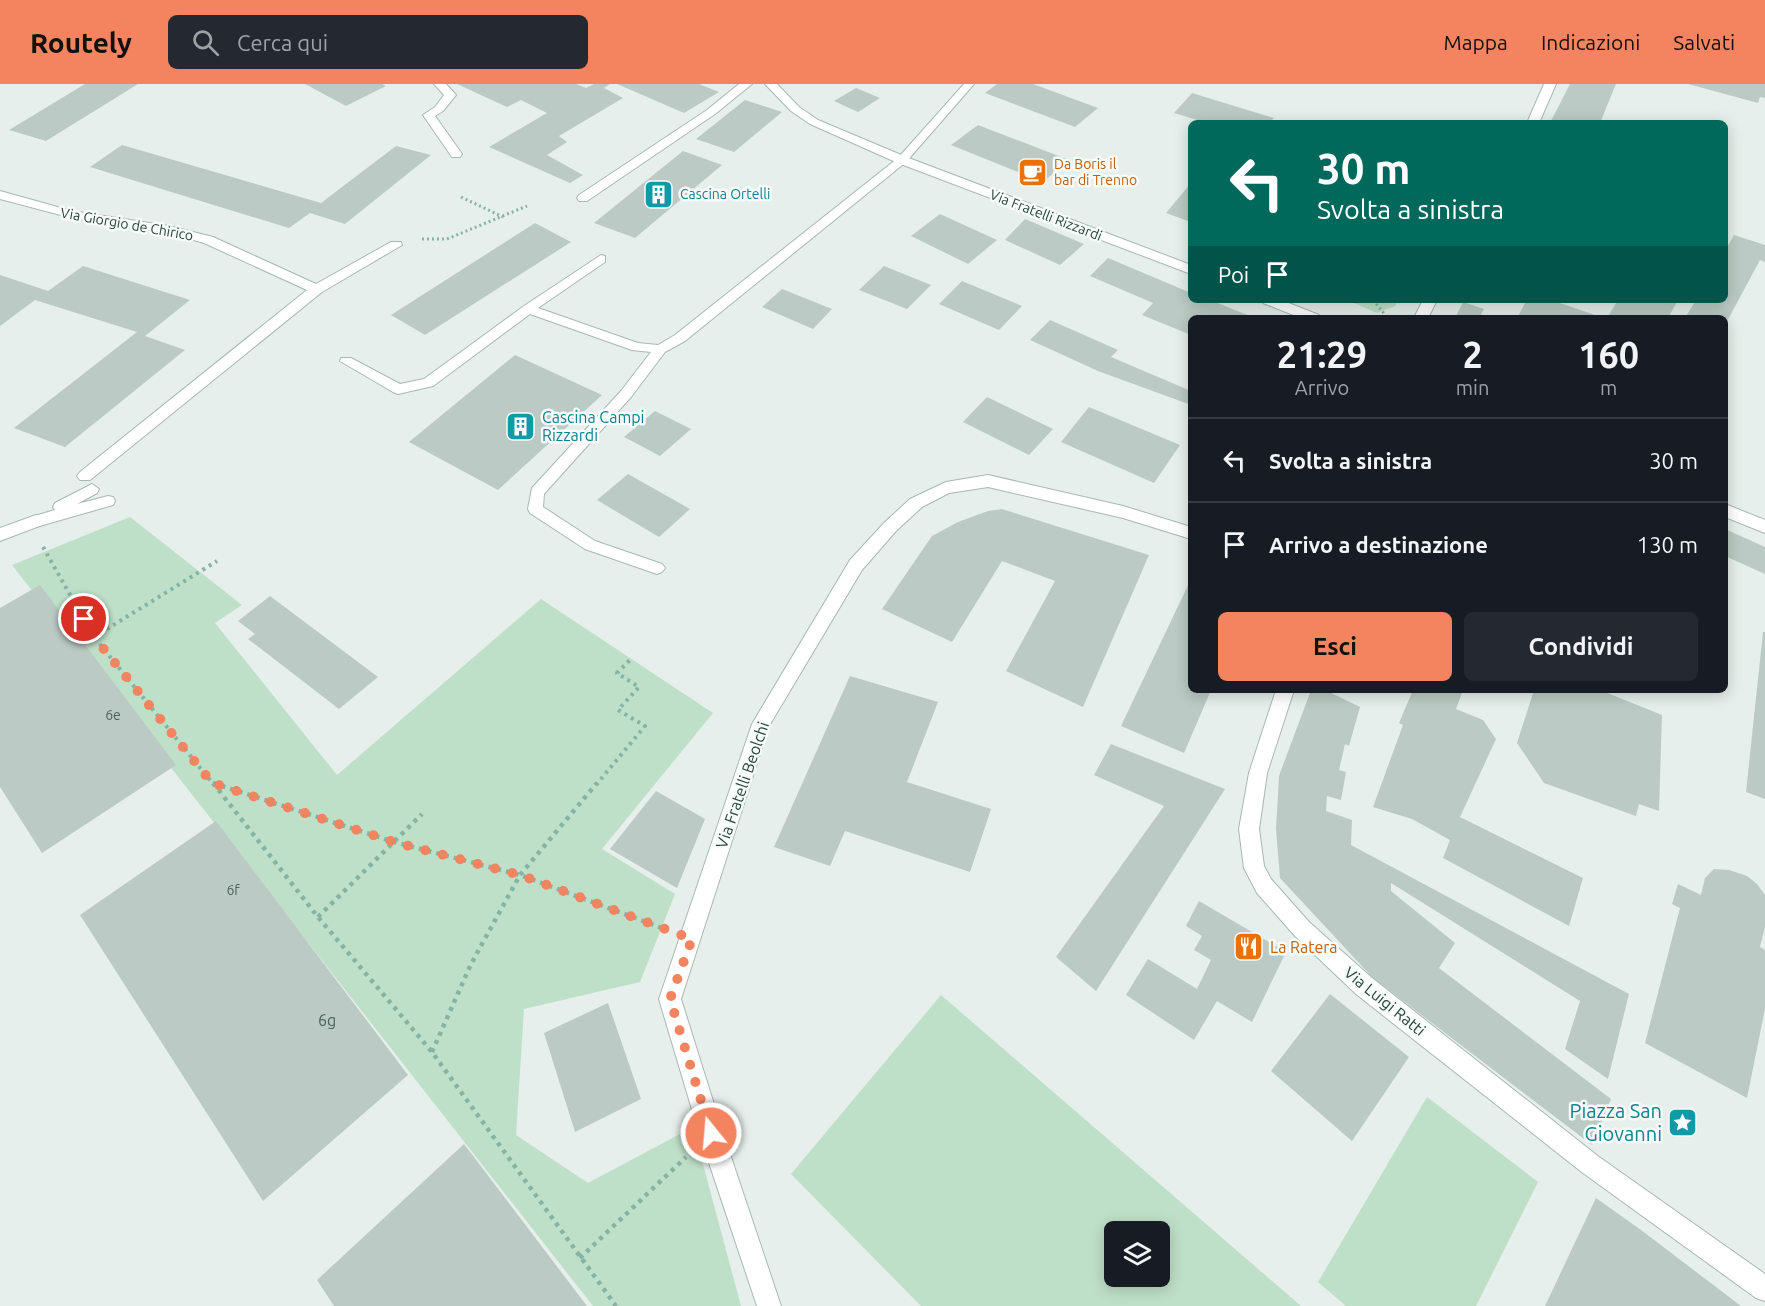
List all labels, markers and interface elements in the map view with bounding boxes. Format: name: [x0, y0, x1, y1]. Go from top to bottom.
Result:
search box: [168, 15, 588, 69]
icon: search: [189, 26, 222, 59]
text: Routely: [30, 27, 132, 58]
text: Cerca qui: [237, 30, 328, 55]
text: Mappa: [1443, 30, 1508, 54]
text: Indicazioni: [1541, 30, 1640, 54]
text: Salvati: [1673, 30, 1735, 54]
icon: left: [1218, 144, 1296, 222]
text: 30 m: [1317, 145, 1411, 192]
cafe icon: Da Boris il bar di Trenno: [1017, 156, 1049, 188]
place label: Da Boris il bar di Trenno: [1054, 156, 1137, 188]
building icon: Cascina Ortelli: [643, 178, 675, 210]
place label: Cascina Ortelli: [680, 186, 770, 202]
street label: Via Fratelli Rizzardi: [988, 186, 1104, 244]
text: Svolta a sinistra: [1317, 194, 1504, 224]
street label: Via Giorgio de Chirico: [59, 204, 195, 244]
icon: arrive: [1261, 258, 1294, 291]
text: Poi: [1218, 262, 1249, 287]
text: 21:29: [1277, 334, 1367, 375]
text: 2: [1462, 334, 1483, 375]
text: 160: [1578, 334, 1639, 375]
text: Arrivo: [1295, 376, 1349, 399]
text: min: [1456, 376, 1489, 399]
text: m: [1600, 376, 1617, 399]
place label: Cascina Campi Rizzardi: [542, 408, 644, 444]
building icon: Cascina Campi Rizzardi: [505, 410, 537, 442]
icon: left: [1218, 444, 1251, 477]
text: Svolta a sinistra: [1269, 448, 1432, 473]
text: 30 m: [1649, 448, 1698, 473]
icon: arrive: [1218, 528, 1251, 561]
text: Arrivo a destinazione: [1269, 532, 1488, 557]
text: 130 m: [1637, 532, 1698, 557]
pin: [58, 593, 109, 644]
icon: arrive: [67, 602, 100, 635]
button: Esci: [1218, 612, 1452, 681]
button: Condividi: [1464, 612, 1698, 681]
house number: 6e: [105, 707, 121, 723]
street label: Via Fratelli Beolchi: [712, 719, 772, 851]
house number: 6f: [226, 882, 240, 898]
restaurant icon: La Ratera: [1233, 931, 1265, 963]
place label: La Ratera: [1270, 938, 1338, 956]
street label: Via Luigi Ratti: [1341, 963, 1429, 1039]
house number: 6g: [318, 1011, 336, 1029]
place label: Piazza San Giovanni: [1569, 1099, 1662, 1145]
position arrow: [679, 1101, 743, 1165]
place icon: Piazza San Giovanni: [1667, 1106, 1699, 1138]
map controls: [1104, 1221, 1170, 1287]
button: layers: [1104, 1221, 1170, 1287]

